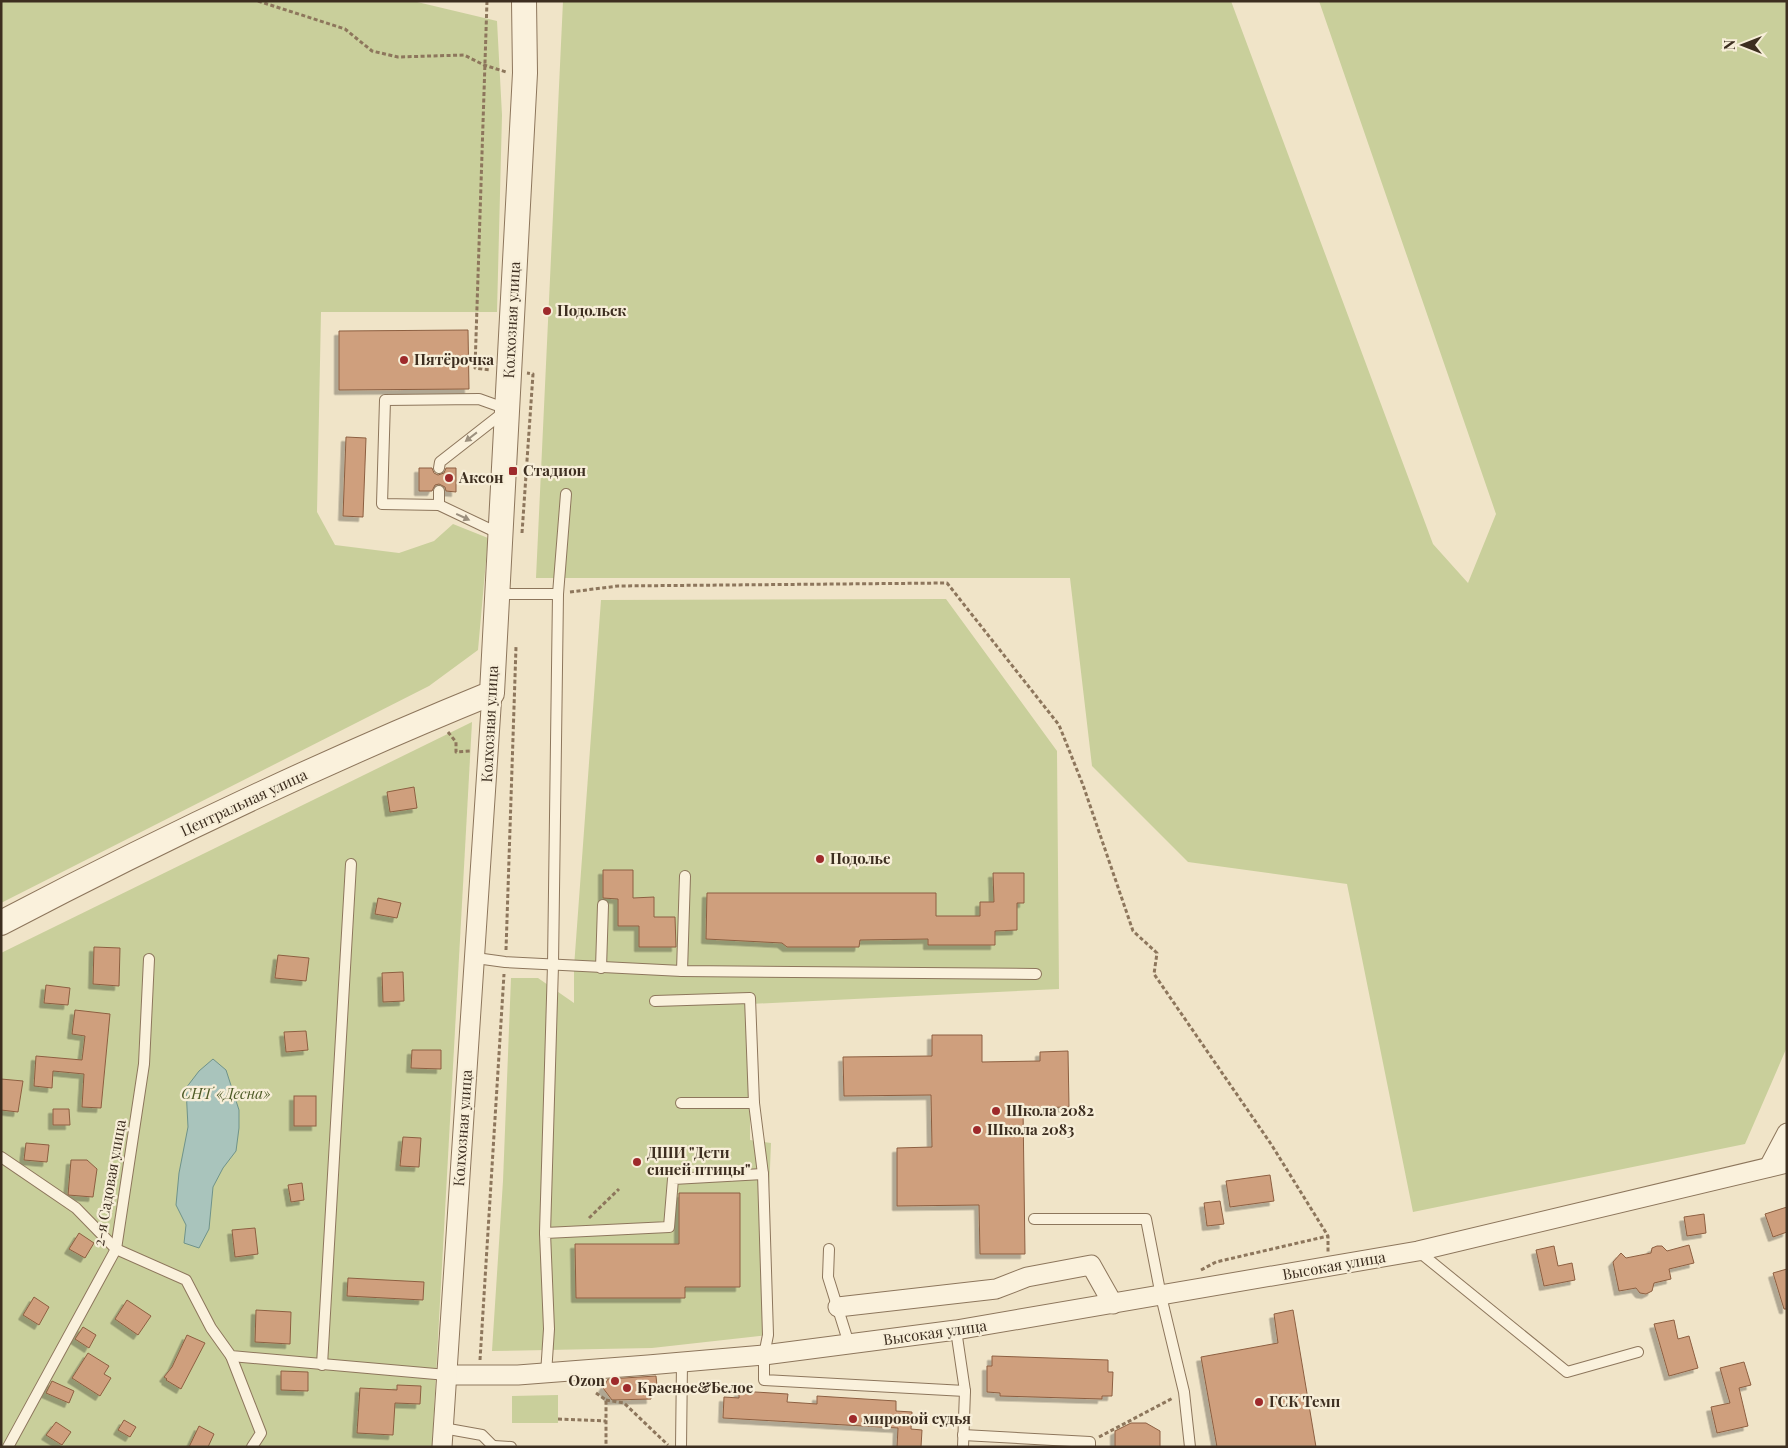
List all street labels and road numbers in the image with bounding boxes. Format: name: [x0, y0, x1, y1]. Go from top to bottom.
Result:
street label: Колхозная улица: [498, 260, 524, 379]
street label: Колхозная улица: [476, 664, 502, 783]
street label: Центральная улица: [177, 764, 311, 840]
street label: Колхозная улица: [448, 1068, 476, 1187]
street label: 2-я Садовая улица: [88, 1117, 130, 1248]
street label: Высокая улица: [1281, 1246, 1388, 1284]
street label: Высокая улица: [882, 1315, 989, 1349]

